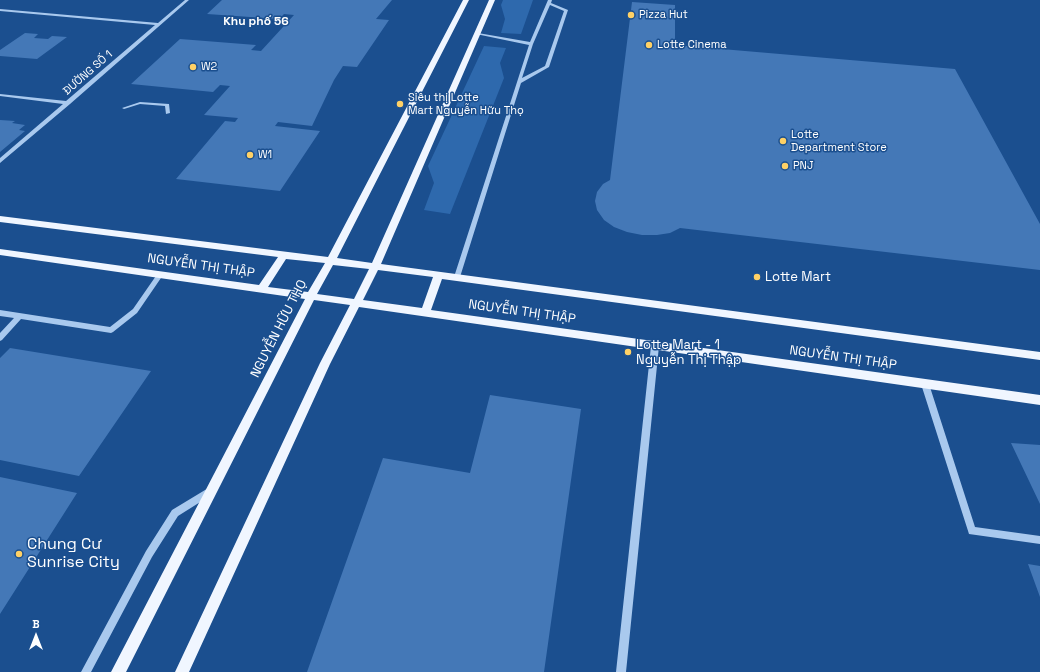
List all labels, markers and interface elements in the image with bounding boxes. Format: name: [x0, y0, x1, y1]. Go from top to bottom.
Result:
place label: Pizza Hut: [639, 8, 688, 22]
marker: Pizza Hut: [626, 10, 636, 20]
district label: Khu phố 56: [223, 15, 289, 29]
place label: Lotte Cinema: [657, 38, 727, 52]
marker: Lotte Cinema: [644, 40, 654, 50]
street label: ĐƯỜNG SỐ 1: [61, 48, 115, 98]
place label: W2: [201, 60, 217, 74]
marker: W2: [188, 62, 198, 72]
place label: Siêu thị Lotte Mart Nguyễn Hữu Thọ: [408, 91, 524, 117]
marker: Siêu thị Lotte Mart Nguyễn Hữu Thọ: [395, 99, 405, 109]
place label: Lotte Department Store: [791, 128, 887, 154]
marker: Lotte Department Store: [778, 136, 788, 146]
place label: W1: [258, 148, 272, 162]
marker: W1: [245, 150, 255, 160]
place label: PNJ: [793, 159, 813, 173]
marker: PNJ: [780, 161, 790, 171]
street label: NGUYỄN THỊ THẬP: [146, 251, 256, 281]
place label: Lotte Mart: [765, 269, 831, 285]
marker: Lotte Mart: [752, 272, 762, 282]
street label: NGUYỄN HỮU THỌ: [248, 277, 310, 381]
street label: NGUYỄN THỊ THẬP: [467, 297, 577, 327]
place label: Lotte Mart - 1 Nguyễn Thị Thập: [636, 337, 741, 368]
street label: NGUYỄN THỊ THẬP: [788, 343, 898, 373]
marker: Lotte Mart - 1 Nguyễn Thị Thập: [623, 347, 633, 357]
place label: Chung Cư Sunrise City: [27, 535, 120, 573]
marker: Chung Cư Sunrise City: [14, 549, 24, 559]
north arrow: [16, 616, 56, 656]
text: B: [32, 617, 40, 631]

